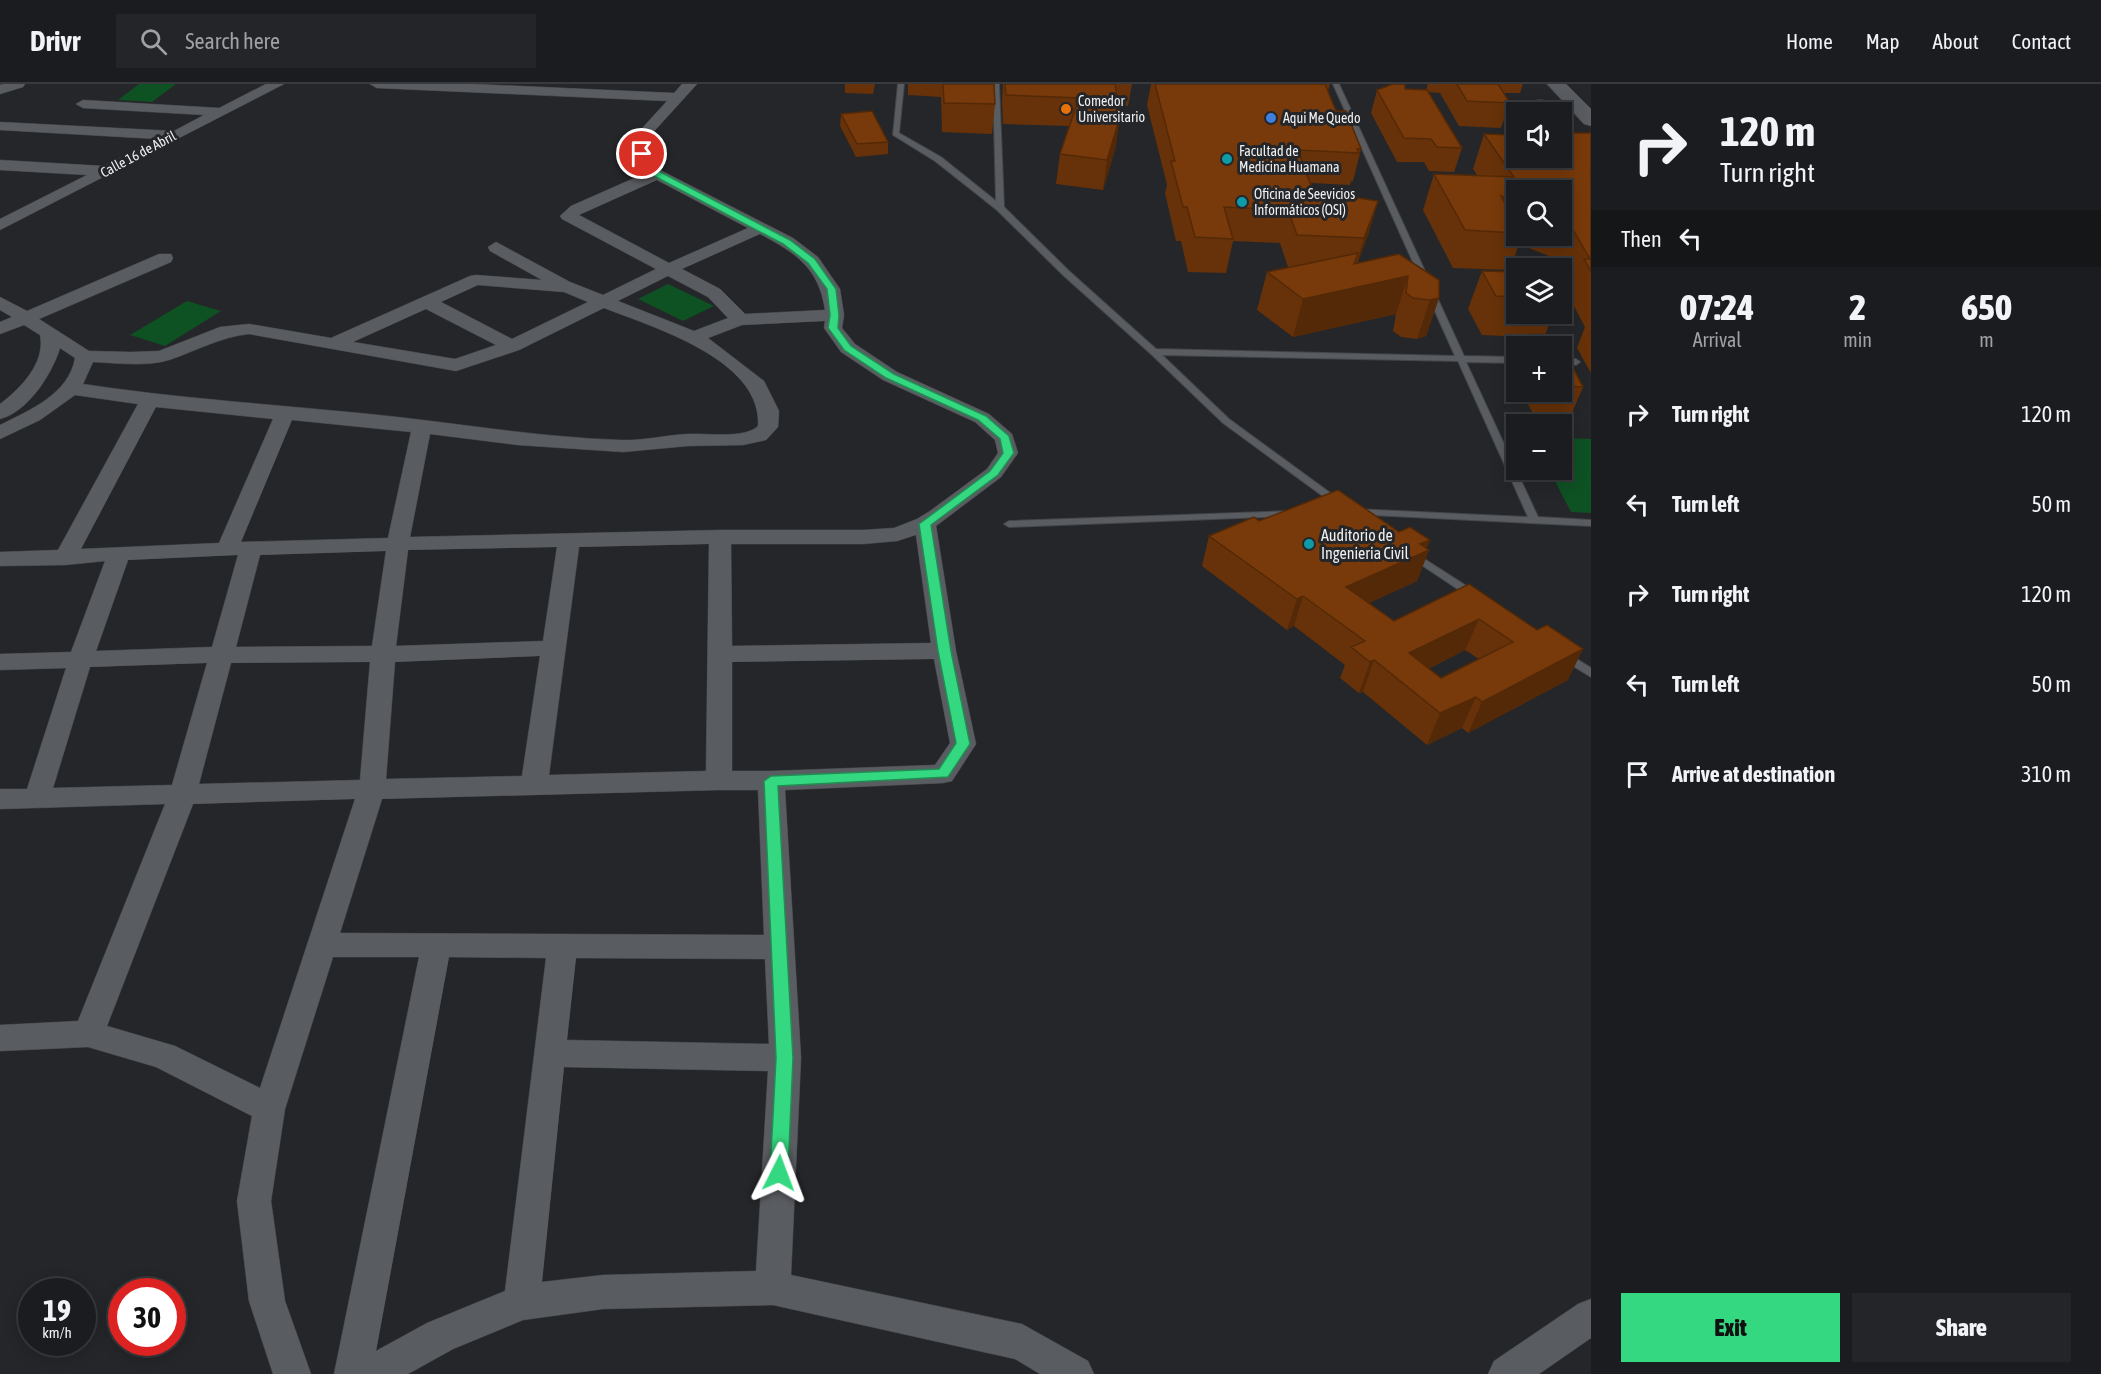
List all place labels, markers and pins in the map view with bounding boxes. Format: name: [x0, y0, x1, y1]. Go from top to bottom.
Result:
place label: Comedor Universitario: [1078, 93, 1145, 125]
marker: Comedor Universitario: [1059, 102, 1073, 116]
place label: Aqui Me Quedo: [1283, 110, 1361, 126]
marker: Aqui Me Quedo: [1264, 111, 1278, 125]
pin: [616, 128, 667, 179]
place label: Facultad de Medicina Huamana: [1239, 143, 1339, 175]
marker: Facultad de Medicina Huamana: [1220, 152, 1234, 166]
place label: Oficina de Seevicios Informáticos (OSI): [1254, 186, 1355, 218]
marker: Oficina de Seevicios Informáticos (OSI): [1235, 195, 1249, 209]
place label: Auditorio de Ingenieria Civil: [1321, 526, 1410, 563]
marker: Auditorio de Ingenieria Civil: [1302, 537, 1316, 551]

